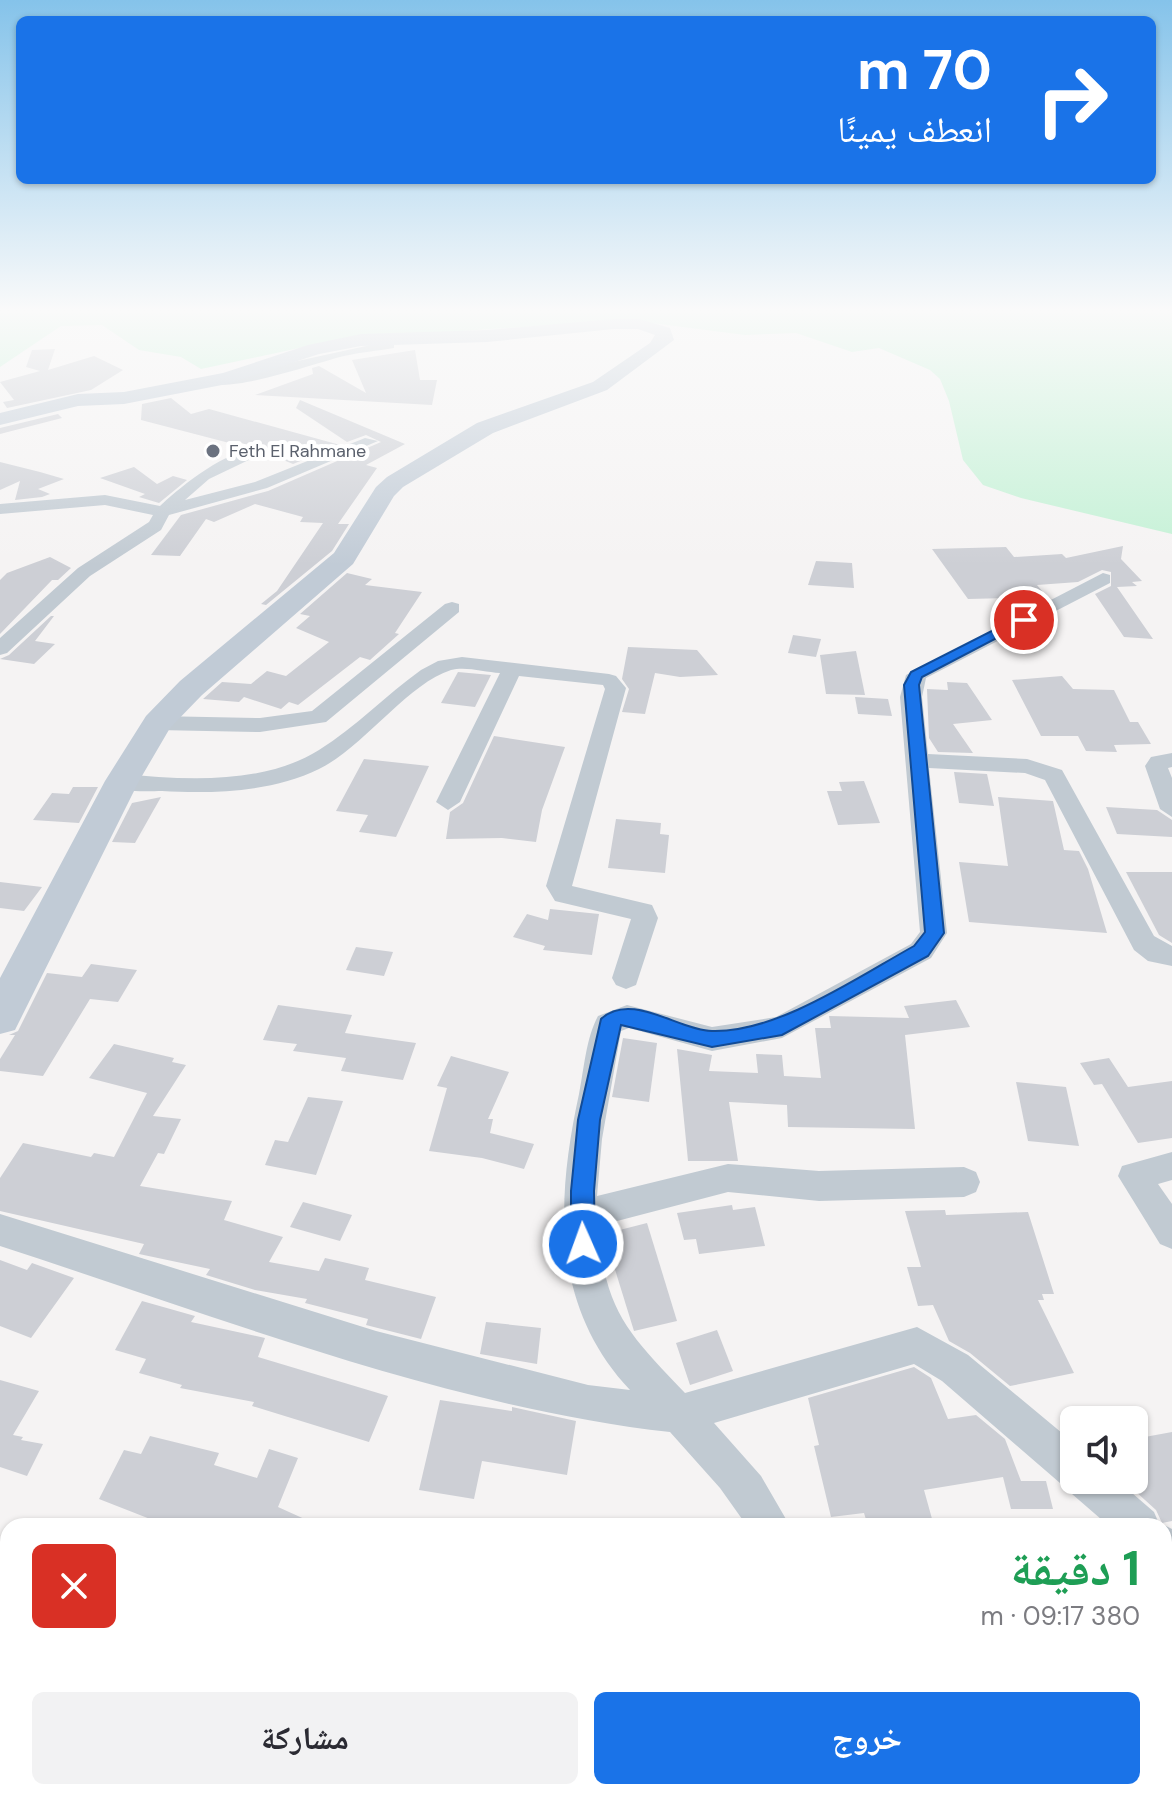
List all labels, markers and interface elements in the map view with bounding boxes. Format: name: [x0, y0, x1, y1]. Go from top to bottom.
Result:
text: 70 m: [857, 33, 992, 106]
icon: right: [1020, 48, 1124, 152]
text: انعطف يمينًا: [837, 106, 992, 153]
place label: Feth El Rahmane: [229, 439, 366, 463]
marker: Feth El Rahmane: [204, 442, 222, 460]
pin: [990, 586, 1058, 654]
icon: arrive: [1002, 598, 1046, 642]
position arrow: [541, 1202, 625, 1286]
map controls: [1060, 1406, 1148, 1494]
button: sound: [1060, 1406, 1148, 1494]
text: 1 دقيقة: [1010, 1537, 1140, 1600]
button: close: [32, 1544, 116, 1628]
text: 380 m · 09:17: [981, 1599, 1140, 1633]
button: مشاركة: [32, 1692, 578, 1784]
button: خروج: [594, 1692, 1140, 1784]

